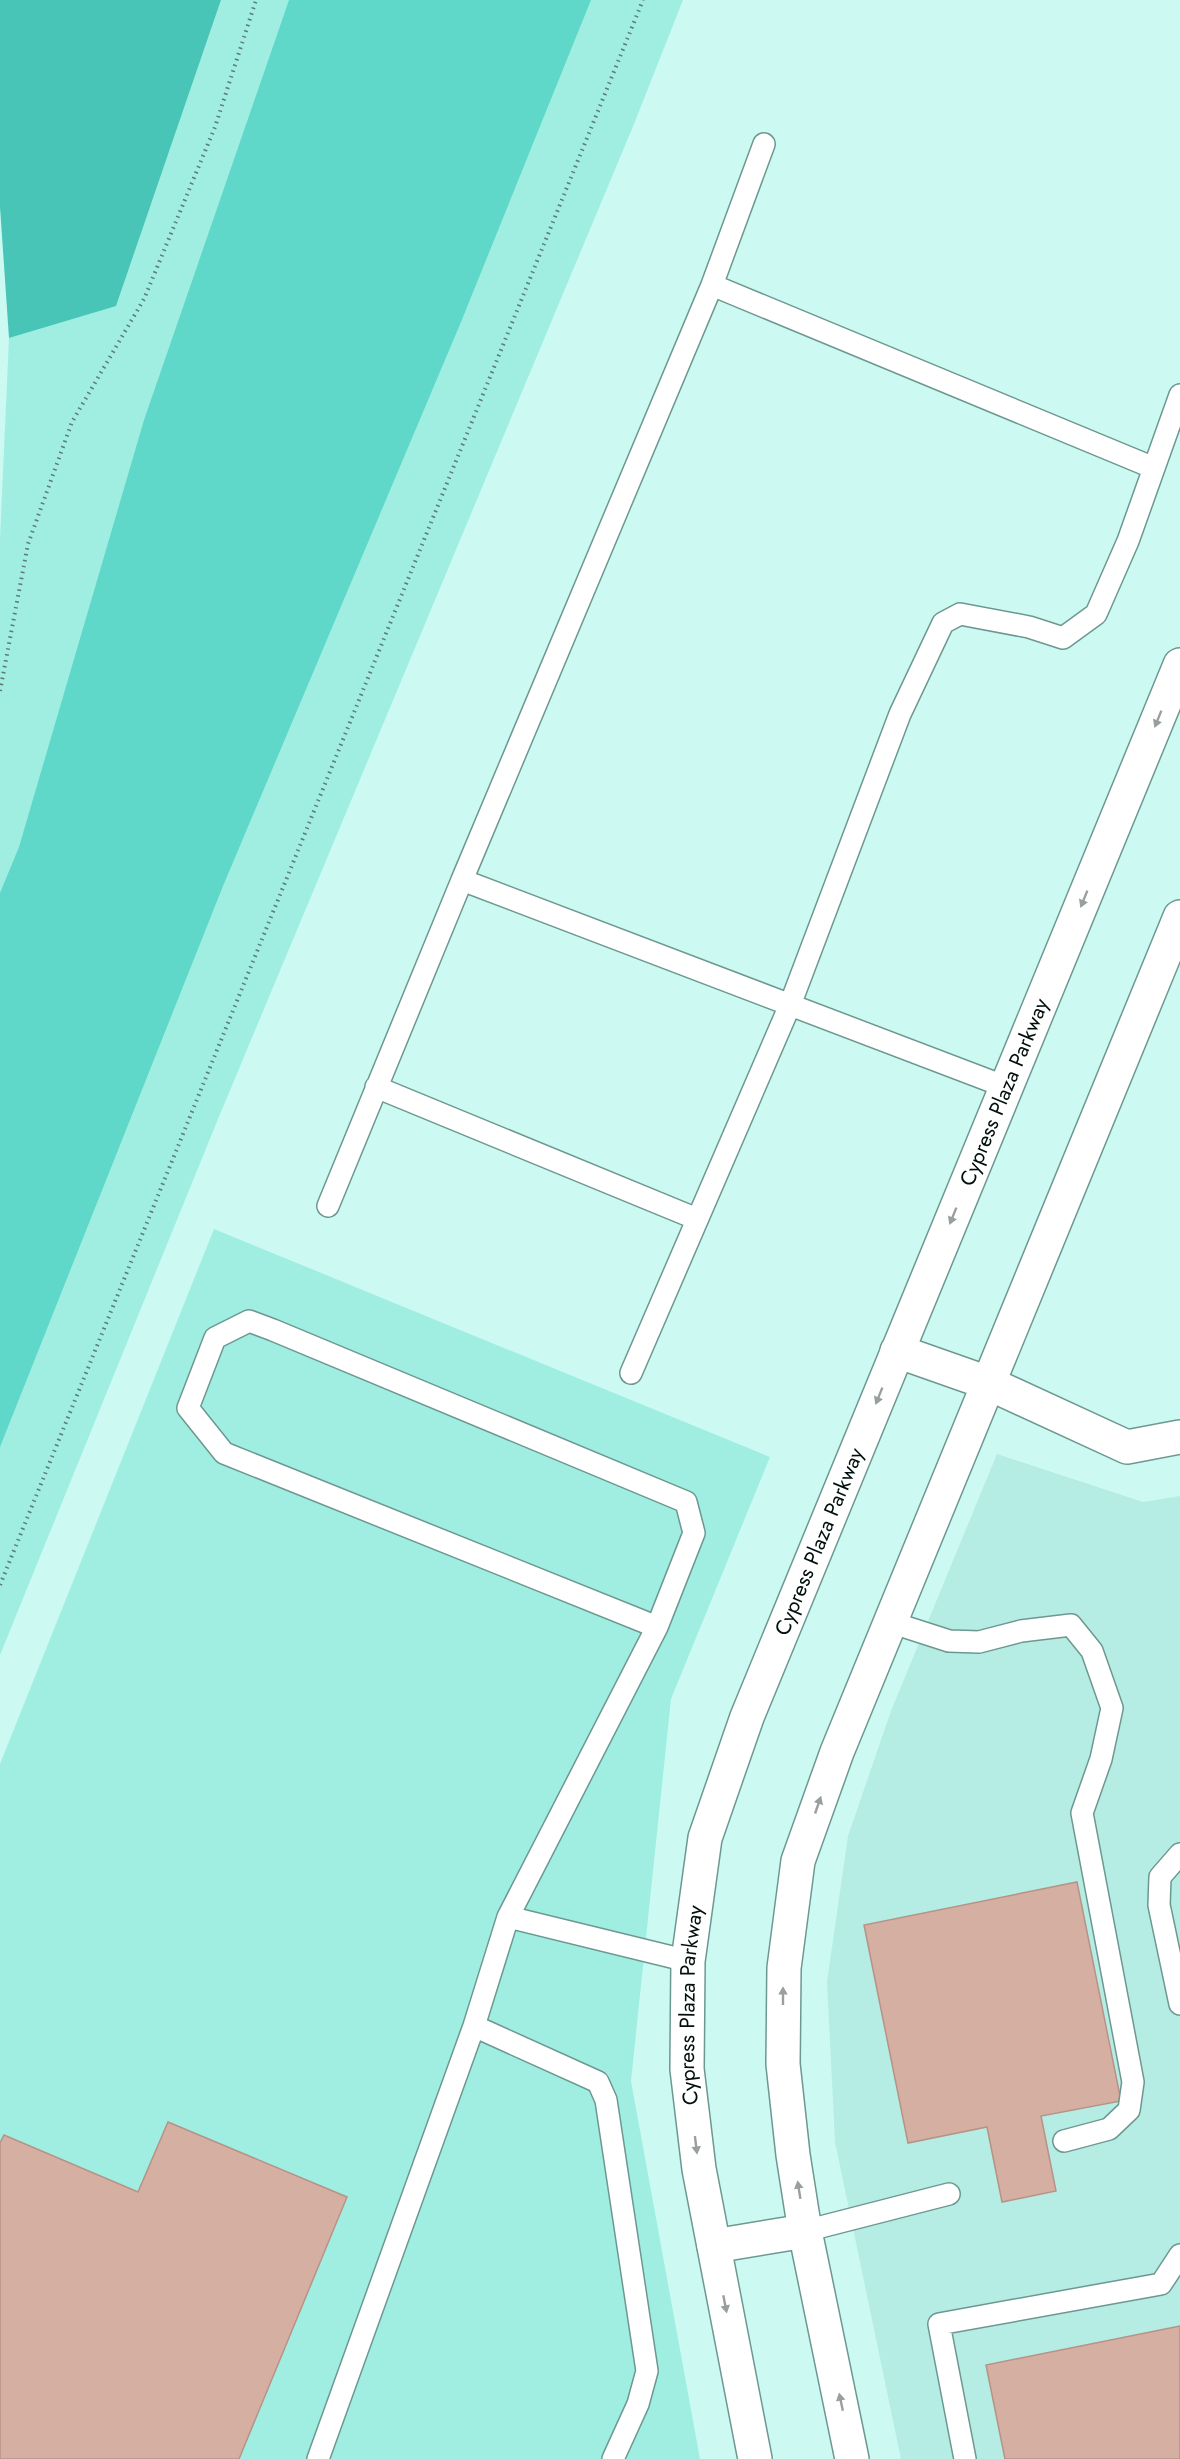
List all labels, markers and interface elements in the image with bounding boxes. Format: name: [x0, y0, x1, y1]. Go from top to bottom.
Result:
one-way arrow: [1153, 710, 1162, 728]
one-way arrow: [1079, 891, 1089, 909]
street label: Cypress Plaza Parkway: [952, 993, 1056, 1191]
one-way arrow: [948, 1207, 958, 1225]
one-way arrow: [874, 1387, 883, 1405]
street label: Cypress Plaza Parkway: [767, 1443, 871, 1640]
one-way arrow: [814, 1796, 824, 1814]
street label: Cypress Plaza Parkway: [672, 1903, 711, 2107]
one-way arrow: [778, 1986, 788, 2005]
one-way arrow: [691, 2136, 701, 2155]
one-way arrow: [794, 2180, 803, 2199]
one-way arrow: [721, 2294, 730, 2313]
one-way arrow: [835, 2392, 845, 2411]

